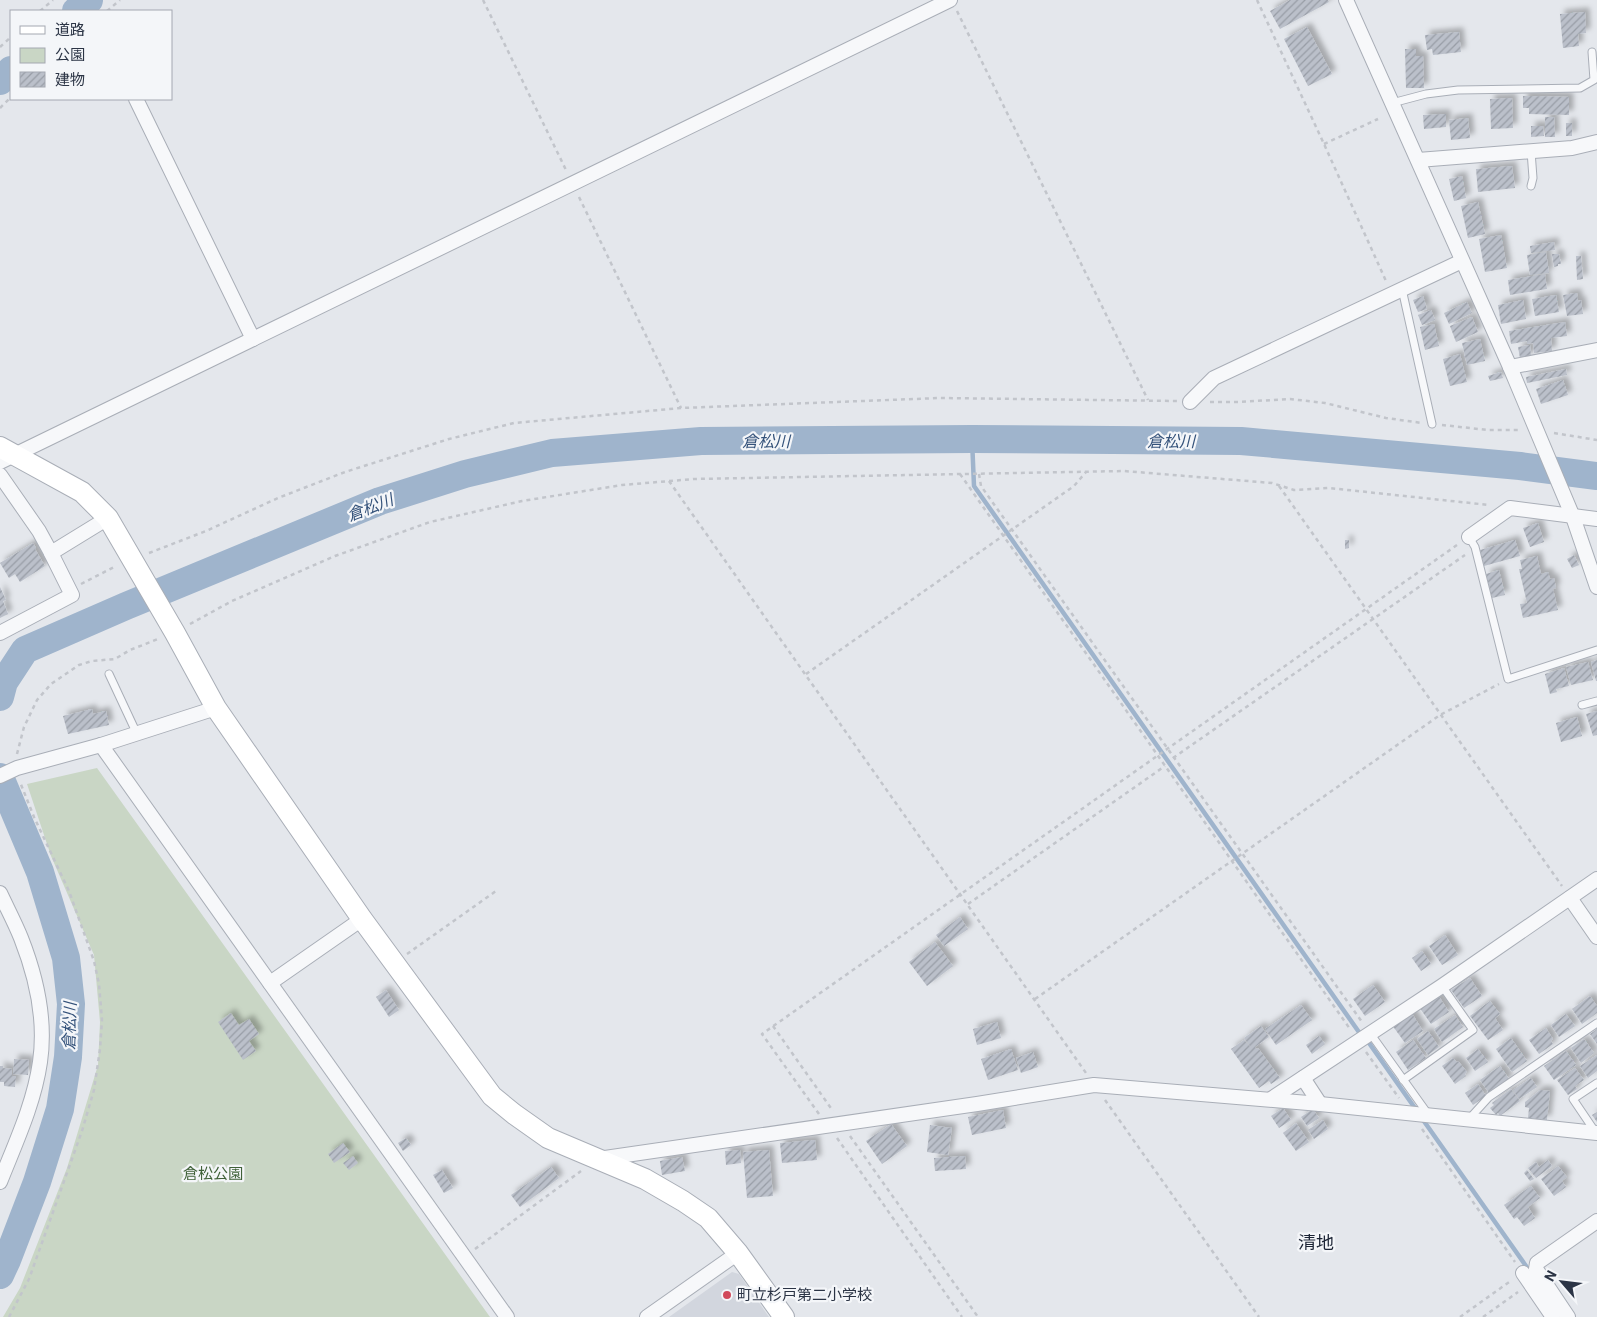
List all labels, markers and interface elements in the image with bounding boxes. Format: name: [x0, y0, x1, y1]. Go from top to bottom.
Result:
legend: [10, 10, 172, 100]
text: 道路: [55, 21, 85, 39]
text: 公園: [55, 46, 85, 64]
text: 建物: [55, 71, 85, 89]
water label: 倉松川: [742, 432, 792, 451]
water label: 倉松川: [1147, 432, 1197, 451]
water label: 倉松川: [344, 489, 398, 525]
water label: 倉松川: [59, 1000, 80, 1050]
park label: 倉松公園: [183, 1165, 243, 1183]
district label: 清地: [1298, 1232, 1334, 1253]
north arrow: [1537, 1257, 1587, 1307]
text: N: [1541, 1268, 1560, 1284]
place label: 町立杉戸第二小学校: [737, 1286, 872, 1304]
marker: 町立杉戸第二小学校: [721, 1289, 733, 1301]

